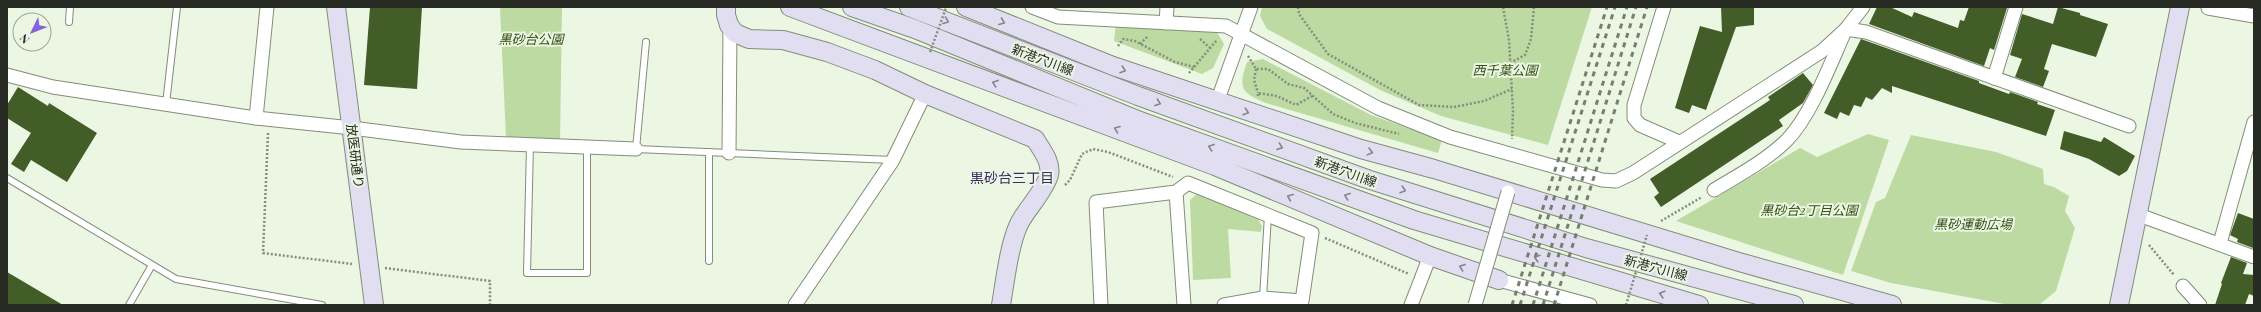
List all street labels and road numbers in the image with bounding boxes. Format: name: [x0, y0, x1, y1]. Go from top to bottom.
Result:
street label: 新港穴川線: [1010, 39, 1076, 79]
street label: 放医研通り: [344, 123, 368, 189]
street label: 新港穴川線: [1313, 152, 1379, 190]
street label: 新港穴川線: [1622, 250, 1690, 284]

